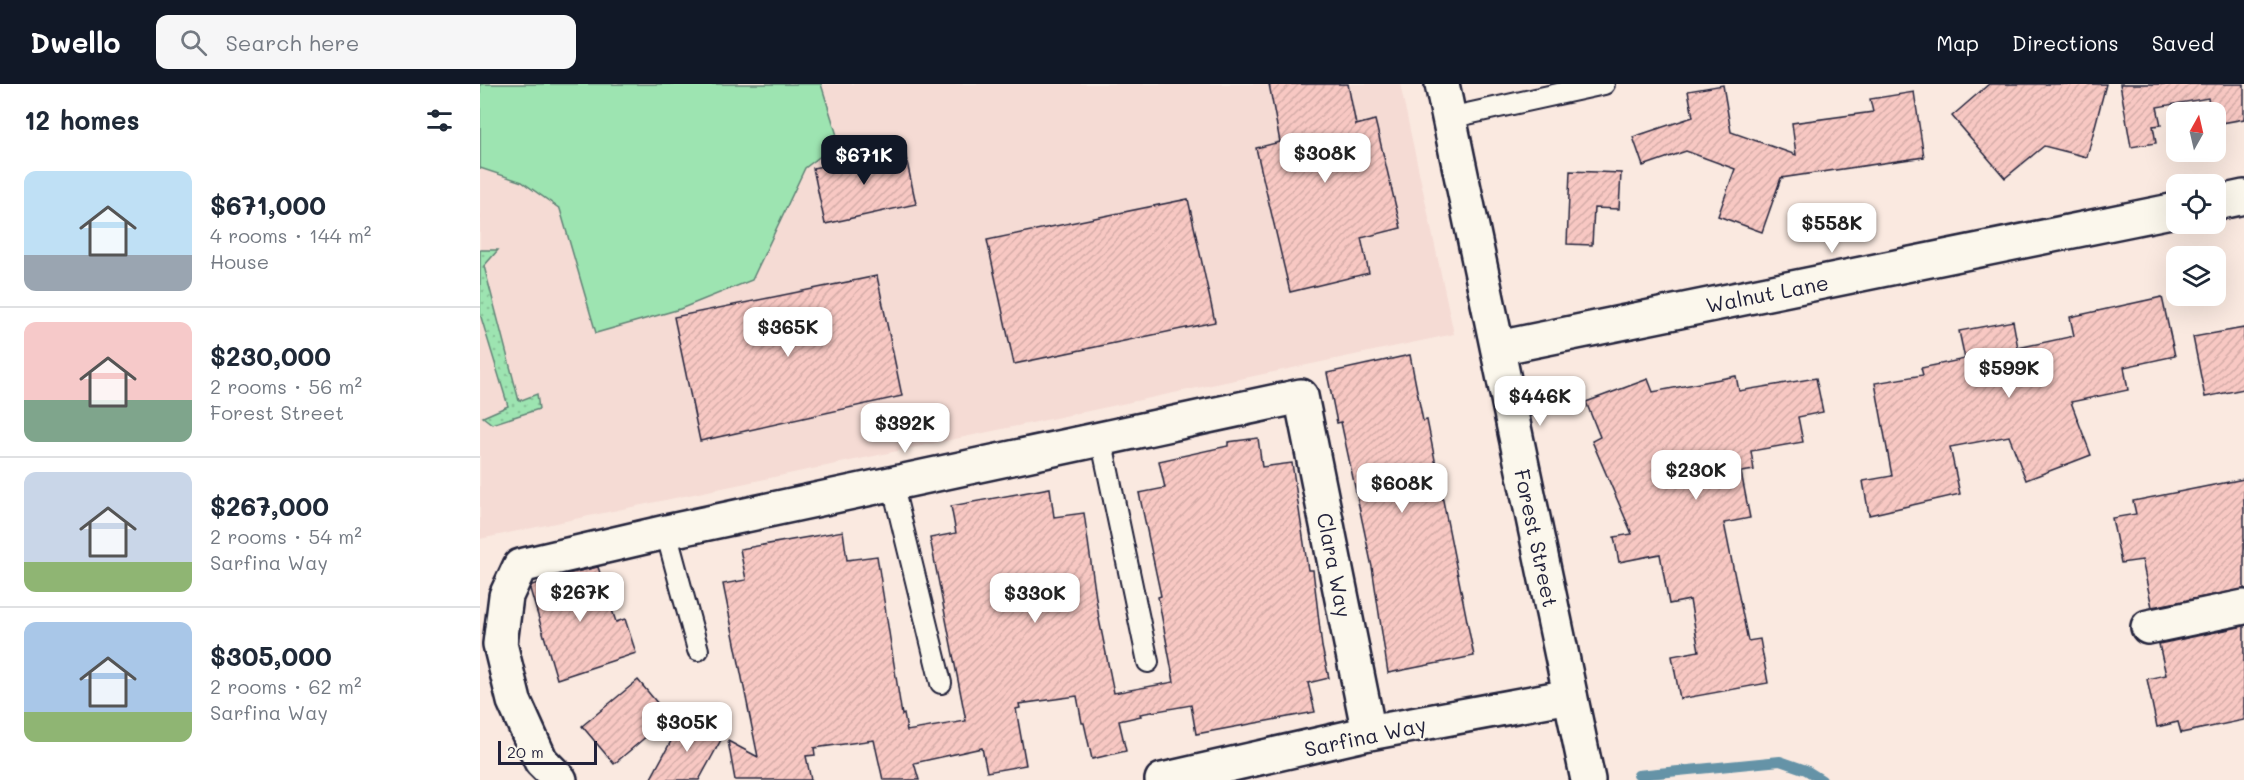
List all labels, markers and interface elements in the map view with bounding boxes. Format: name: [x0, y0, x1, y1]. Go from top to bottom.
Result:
search box: [156, 15, 576, 69]
text: Dwello: [30, 24, 120, 60]
icon: search: [177, 26, 210, 59]
text: Search here: [225, 28, 359, 57]
text: Map: [1936, 29, 1979, 56]
text: Directions: [2012, 29, 2119, 56]
text: Saved: [2152, 29, 2214, 56]
north arrow: [2166, 102, 2226, 162]
map controls: [2166, 102, 2226, 306]
text: 12 homes: [24, 103, 140, 137]
icon: filters: [423, 104, 456, 137]
pin: $308K: [1283, 133, 1367, 184]
pin: $671K: [822, 135, 906, 186]
text: $308K: [1294, 139, 1356, 165]
text: $671K: [835, 141, 893, 167]
button: locate: [2166, 174, 2226, 234]
text: $671,000: [210, 188, 326, 222]
icon: home: [72, 195, 144, 267]
pin: $558K: [1790, 203, 1874, 254]
text: $558K: [1801, 209, 1863, 235]
text: 4 rooms · 144 m²: [210, 222, 371, 248]
button: layers: [2166, 246, 2226, 306]
text: House: [210, 248, 269, 274]
street label: Walnut Lane: [1703, 268, 1831, 318]
pin: $365K: [746, 307, 830, 358]
text: $365K: [757, 313, 819, 339]
text: $230,000: [210, 339, 331, 373]
icon: home: [72, 346, 144, 418]
pin: $599K: [1967, 348, 2051, 399]
text: $599K: [1978, 354, 2040, 380]
text: 2 rooms · 56 m²: [210, 373, 362, 399]
pin: $446K: [1498, 376, 1582, 427]
text: $446K: [1509, 382, 1571, 408]
text: Forest Street: [210, 399, 344, 425]
pin: $392K: [863, 403, 947, 454]
text: $392K: [875, 409, 935, 435]
pin: $230K: [1654, 450, 1738, 501]
text: $230K: [1665, 456, 1727, 482]
pin: $608K: [1360, 463, 1444, 514]
street label: Forest Street: [1509, 466, 1565, 610]
text: $608K: [1371, 469, 1433, 495]
text: $267,000: [210, 489, 329, 523]
icon: home: [72, 496, 144, 568]
street label: Clara Way: [1312, 510, 1358, 620]
text: 2 rooms · 54 m²: [210, 523, 362, 549]
text: Sarfina Way: [210, 549, 328, 575]
pin: $267K: [538, 572, 622, 623]
pin: $330K: [993, 573, 1077, 624]
text: $267K: [550, 578, 610, 604]
text: $330K: [1004, 579, 1066, 605]
text: $305,000: [210, 639, 332, 673]
icon: home: [72, 646, 144, 718]
text: 2 rooms · 62 m²: [210, 673, 362, 699]
text: Sarfina Way: [210, 699, 328, 725]
pin: $305K: [645, 702, 729, 753]
text: $305K: [656, 708, 718, 734]
street label: Sarfina Way: [1302, 710, 1428, 762]
scale bar: [498, 738, 597, 766]
text: 20 m: [507, 741, 544, 762]

